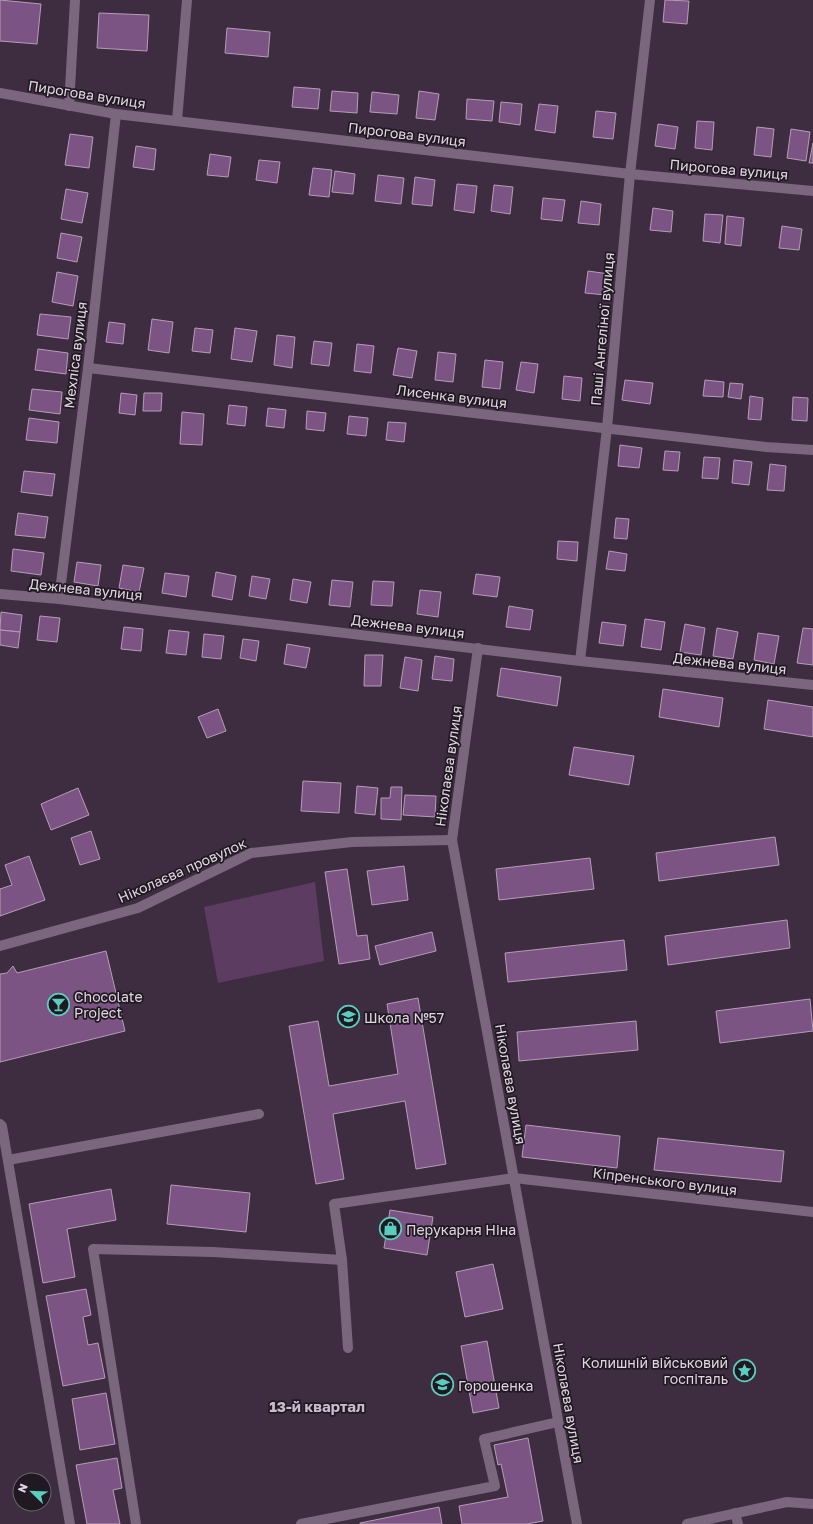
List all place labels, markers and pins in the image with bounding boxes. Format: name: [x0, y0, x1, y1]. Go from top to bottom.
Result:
place label: Chocolate Project: [74, 988, 143, 1021]
bar icon: Chocolate Project: [46, 991, 72, 1017]
school or university icon: Школа №57: [335, 1004, 361, 1030]
place label: Школа №57: [364, 1009, 444, 1026]
shop icon: Перукарня Ніна: [378, 1216, 404, 1242]
place label: Перукарня Ніна: [406, 1221, 516, 1238]
place label: Колишній військовий госпіталь: [581, 1354, 728, 1387]
place icon: Колишній військовий госпіталь: [731, 1357, 757, 1383]
school or university icon: Горошенка: [429, 1372, 455, 1398]
place label: Горошенка: [458, 1377, 534, 1394]

